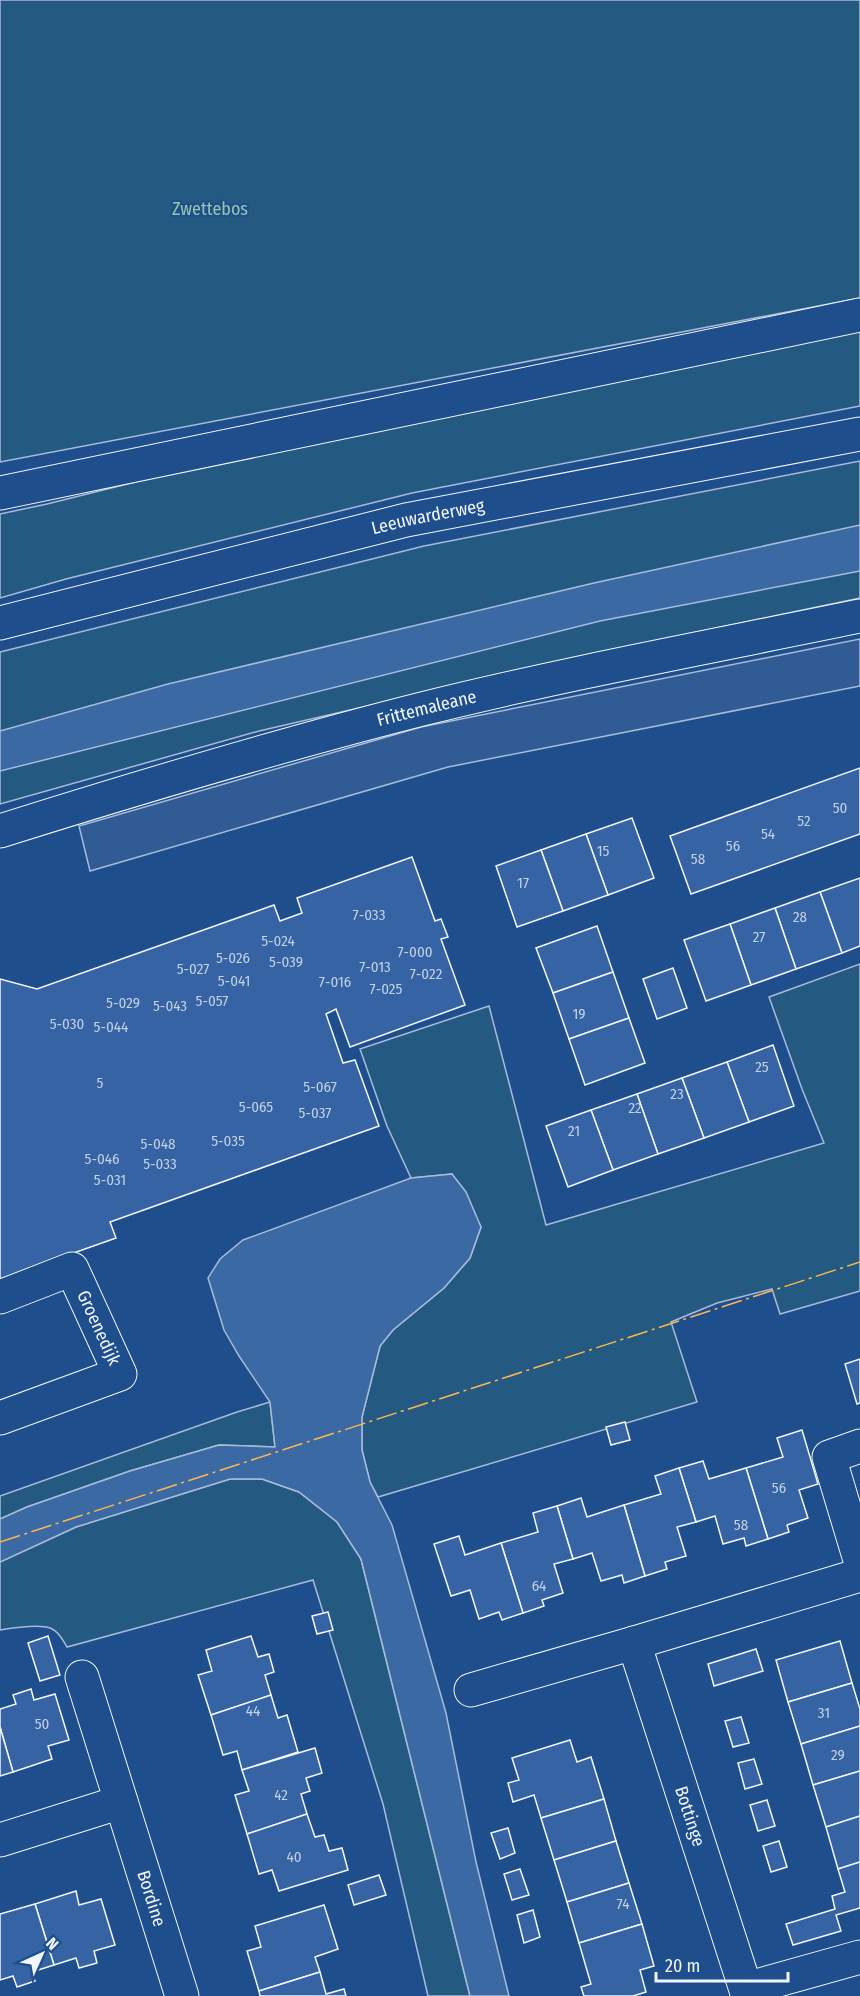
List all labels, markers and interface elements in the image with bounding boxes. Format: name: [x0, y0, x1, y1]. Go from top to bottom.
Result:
park label: Zwettebos: [172, 198, 248, 220]
street label: Leeuwarderweg: [369, 494, 487, 539]
street label: Frittemaleane: [374, 685, 479, 731]
house number: 50: [833, 799, 847, 817]
house number: 52: [797, 812, 811, 830]
house number: 54: [761, 825, 775, 843]
house number: 56: [726, 837, 740, 855]
house number: 15: [597, 842, 609, 860]
house number: 58: [691, 850, 705, 868]
house number: 17: [517, 874, 529, 892]
house number: 7-033: [353, 906, 386, 924]
house number: 28: [793, 908, 807, 926]
house number: 27: [753, 928, 765, 946]
house number: 5-024: [261, 932, 295, 950]
house number: 7-000: [397, 943, 433, 961]
house number: 5-026: [216, 949, 250, 967]
house number: 5-039: [269, 953, 303, 971]
house number: 7-013: [359, 958, 391, 976]
house number: 5-027: [177, 960, 209, 978]
house number: 7-022: [410, 965, 443, 983]
house number: 5-041: [218, 972, 250, 990]
house number: 7-016: [319, 973, 351, 991]
house number: 7-025: [370, 980, 402, 998]
house number: 5-057: [196, 992, 228, 1010]
house number: 5-029: [106, 994, 140, 1012]
house number: 5-043: [153, 997, 187, 1015]
house number: 19: [572, 1005, 586, 1023]
house number: 5-030: [50, 1015, 84, 1033]
house number: 5-044: [94, 1018, 128, 1036]
house number: 25: [755, 1058, 769, 1076]
house number: 5: [97, 1074, 104, 1092]
house number: 5-067: [303, 1078, 337, 1096]
house number: 23: [670, 1085, 684, 1103]
house number: 5-065: [239, 1098, 273, 1116]
house number: 22: [628, 1099, 642, 1117]
house number: 5-037: [299, 1104, 331, 1122]
house number: 21: [568, 1122, 580, 1140]
house number: 5-035: [211, 1132, 245, 1150]
house number: 5-048: [141, 1135, 176, 1153]
house number: 5-046: [85, 1150, 119, 1168]
house number: 5-033: [143, 1155, 177, 1173]
house number: 5-031: [94, 1171, 126, 1189]
street label: Groenedijk: [72, 1287, 126, 1369]
house number: 56: [772, 1479, 786, 1497]
house number: 58: [734, 1516, 748, 1534]
house number: 64: [532, 1577, 546, 1595]
house number: 44: [246, 1702, 260, 1720]
house number: 31: [818, 1704, 830, 1722]
house number: 50: [35, 1715, 49, 1733]
house number: 29: [831, 1746, 845, 1764]
street label: Bottinge: [670, 1783, 710, 1849]
house number: 42: [274, 1786, 288, 1804]
house number: 40: [286, 1848, 302, 1866]
street label: Bordine: [132, 1868, 171, 1929]
house number: 74: [617, 1895, 629, 1913]
north arrow: [12, 1924, 72, 1984]
text: N: [42, 1934, 62, 1954]
scale bar: [656, 1945, 788, 1983]
text: 20 m: [665, 1955, 700, 1977]

